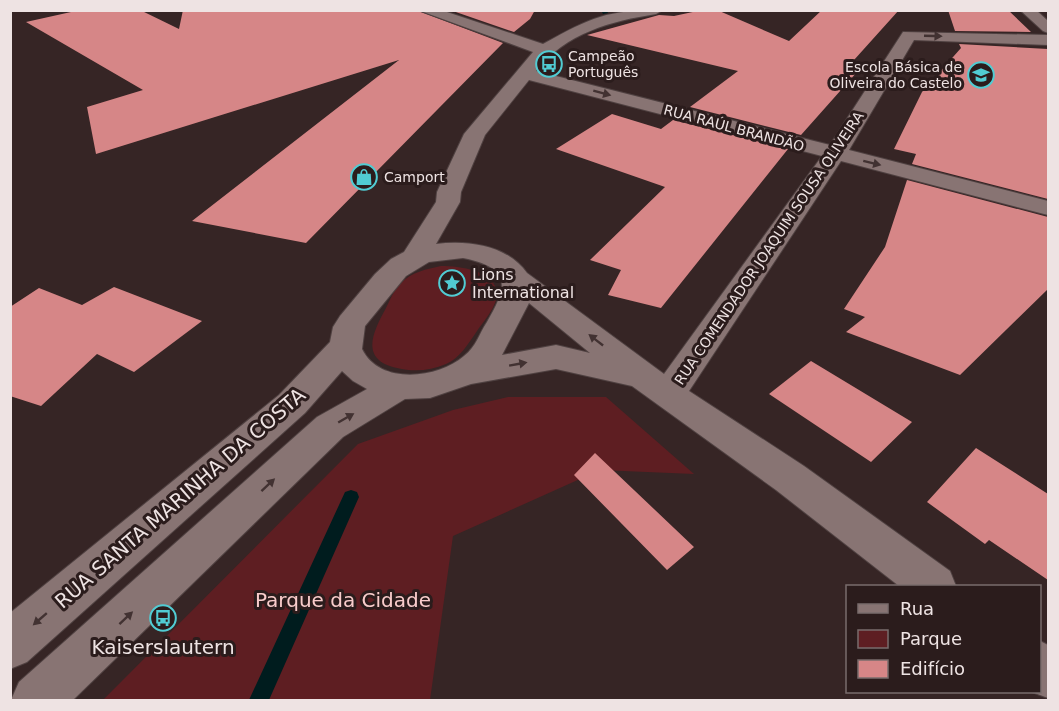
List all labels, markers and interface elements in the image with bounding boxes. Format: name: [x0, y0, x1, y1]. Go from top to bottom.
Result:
one-way arrow: [924, 31, 943, 40]
place label: Campeão Português: [568, 48, 638, 80]
bus stop icon: Campeão Português: [534, 49, 564, 79]
place label: Escola Básica de Oliveira do Castelo: [830, 59, 962, 91]
school or university icon: Escola Básica de Oliveira do Castelo: [966, 60, 996, 90]
one-way arrow: [593, 89, 611, 98]
street label: RUA RAÚL BRANDÃO: [662, 101, 806, 154]
street label: RUA COMENDADOR JOAQUIM SOUSA OLIVEIRA: [671, 108, 867, 388]
one-way arrow: [863, 159, 881, 168]
shop icon: Camport: [349, 162, 379, 192]
place label: Camport: [384, 169, 445, 185]
place label: Lions International: [472, 265, 574, 302]
place icon: Lions International: [437, 268, 467, 298]
one-way arrow: [588, 335, 603, 347]
one-way arrow: [509, 359, 528, 368]
street label: RUA SANTA MARINHA DA COSTA: [50, 383, 310, 613]
one-way arrow: [338, 412, 354, 423]
one-way arrow: [261, 478, 275, 492]
legend: [846, 585, 1041, 693]
park label: Parque da Cidade: [255, 588, 431, 612]
text: Rua: [900, 598, 934, 619]
bus stop icon: Kaiserslautern: [148, 603, 178, 633]
one-way arrow: [118, 611, 132, 625]
one-way arrow: [32, 613, 48, 626]
text: Parque: [900, 628, 962, 649]
place label: Kaiserslautern: [91, 635, 235, 659]
text: Edifício: [900, 658, 965, 679]

